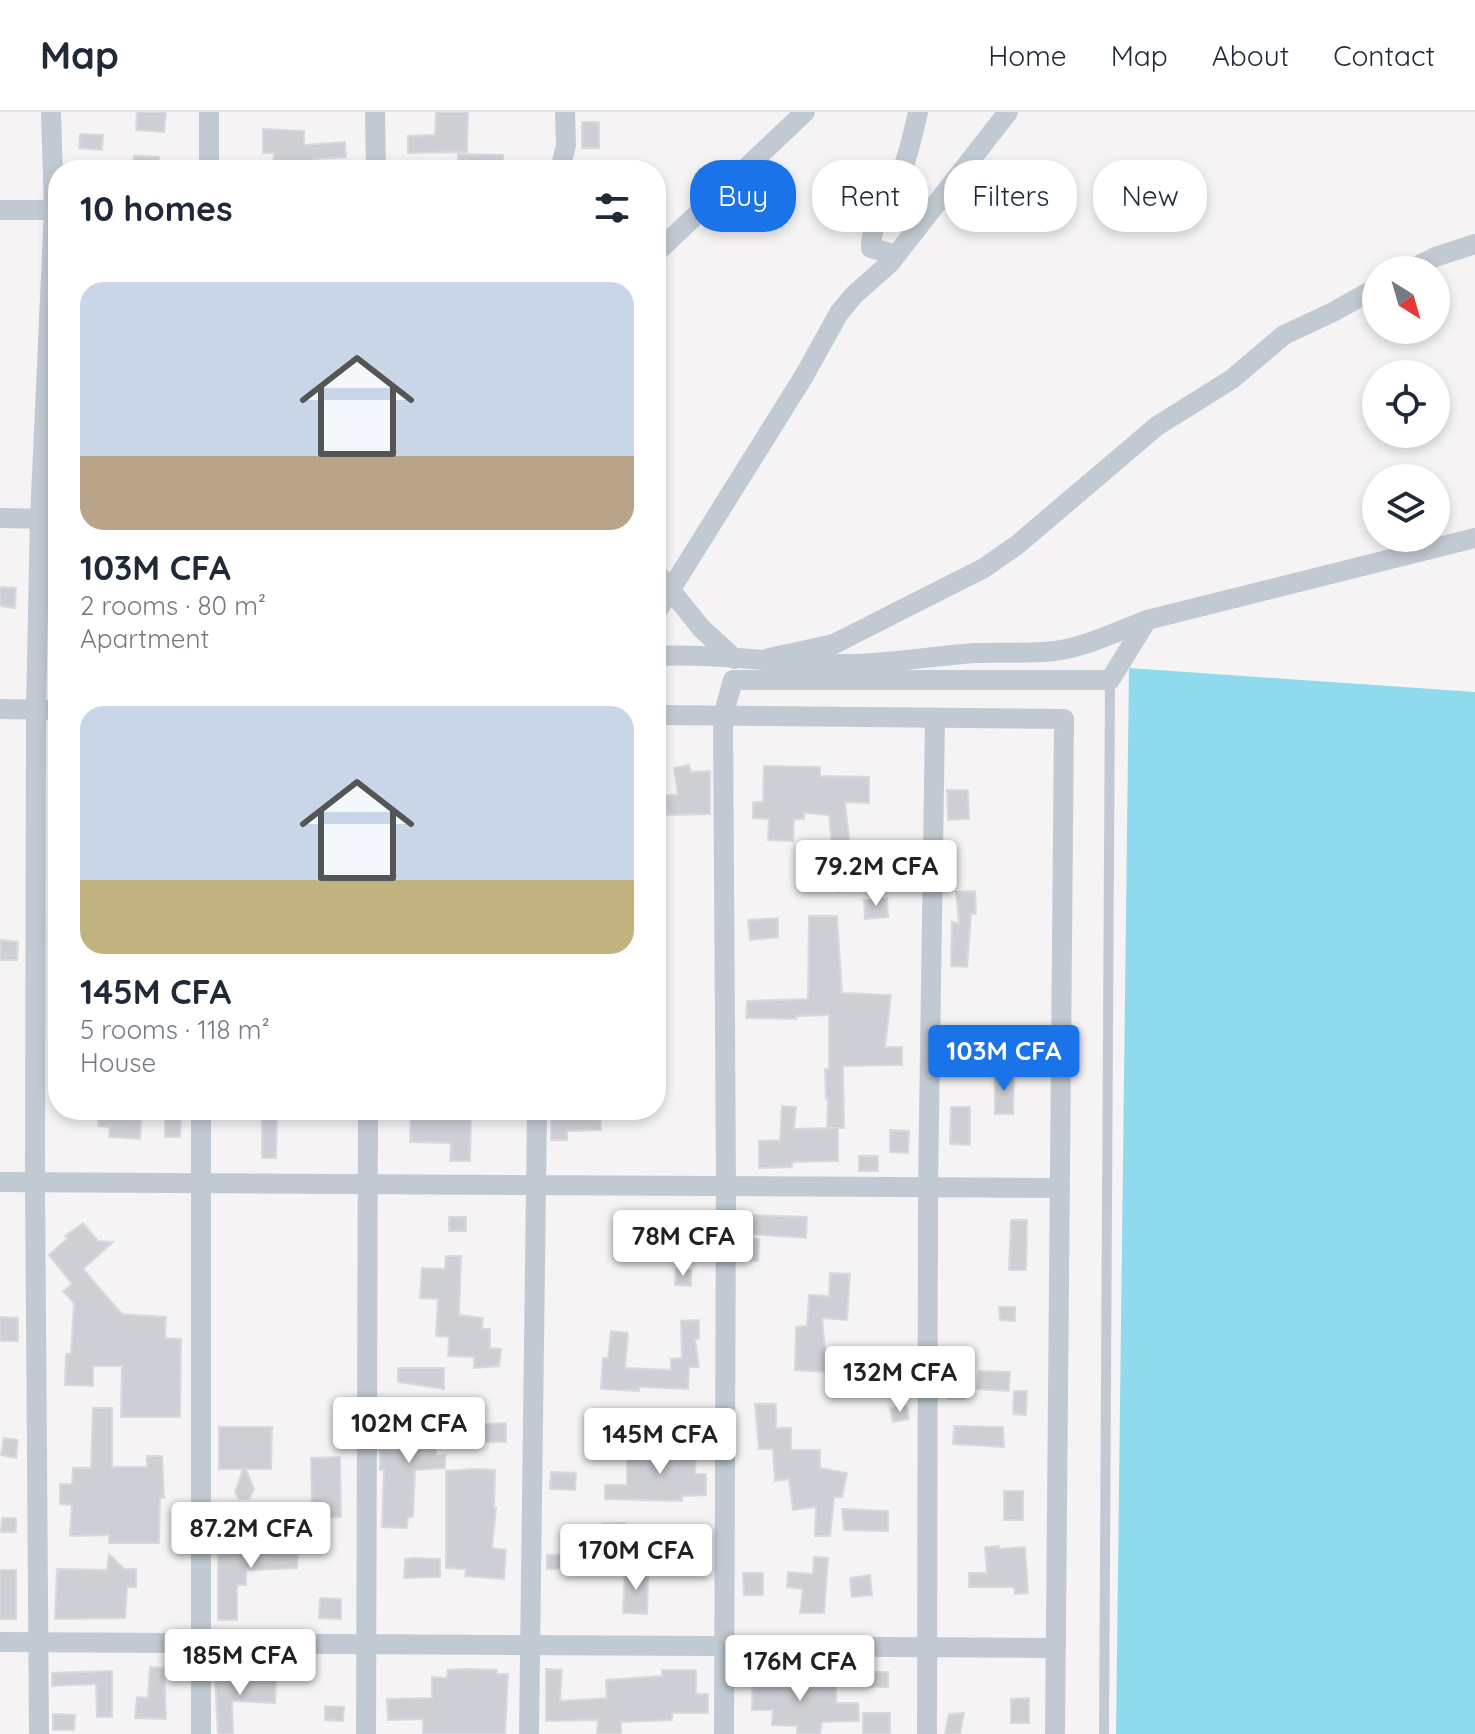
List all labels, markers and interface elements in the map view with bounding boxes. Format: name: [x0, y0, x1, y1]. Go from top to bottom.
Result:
text: Map: [40, 31, 119, 79]
text: Home: [988, 38, 1067, 73]
text: Map: [1111, 38, 1168, 73]
text: About: [1212, 38, 1289, 73]
text: Contact: [1333, 38, 1435, 73]
chip: Buy: [690, 160, 796, 232]
chip: Rent: [812, 160, 928, 232]
chip: Filters: [944, 160, 1077, 232]
chip: New: [1093, 160, 1207, 232]
icon: filters: [590, 186, 634, 230]
text: 10 homes: [80, 187, 233, 230]
north arrow: [1362, 256, 1450, 344]
map controls: [1362, 256, 1450, 552]
icon: home: [285, 334, 429, 478]
button: locate: [1362, 360, 1450, 448]
button: layers: [1362, 464, 1450, 552]
text: 103M CFA: [80, 546, 231, 589]
text: 2 rooms · 80 m²: [80, 589, 266, 622]
text: Apartment: [80, 622, 209, 655]
icon: home: [285, 758, 429, 902]
pin: 79.2M CFA: [784, 840, 968, 908]
text: 79.2M CFA: [814, 849, 938, 882]
text: 145M CFA: [80, 970, 231, 1013]
text: 5 rooms · 118 m²: [80, 1013, 270, 1046]
pin: 103M CFA: [921, 1025, 1087, 1093]
text: 103M CFA: [946, 1034, 1062, 1067]
text: House: [80, 1046, 156, 1079]
pin: 78M CFA: [609, 1210, 757, 1278]
text: 78M CFA: [631, 1219, 735, 1252]
pin: 132M CFA: [817, 1346, 983, 1414]
text: 132M CFA: [843, 1355, 957, 1388]
pin: 102M CFA: [326, 1397, 492, 1465]
text: 102M CFA: [351, 1406, 467, 1439]
pin: 145M CFA: [577, 1408, 743, 1476]
text: 145M CFA: [602, 1417, 718, 1450]
pin: 87.2M CFA: [159, 1502, 343, 1570]
text: 87.2M CFA: [189, 1511, 313, 1544]
pin: 170M CFA: [553, 1524, 719, 1592]
text: 170M CFA: [578, 1533, 694, 1566]
pin: 185M CFA: [157, 1629, 323, 1697]
pin: 176M CFA: [717, 1635, 883, 1703]
text: 185M CFA: [183, 1638, 297, 1671]
text: 176M CFA: [743, 1644, 857, 1677]

